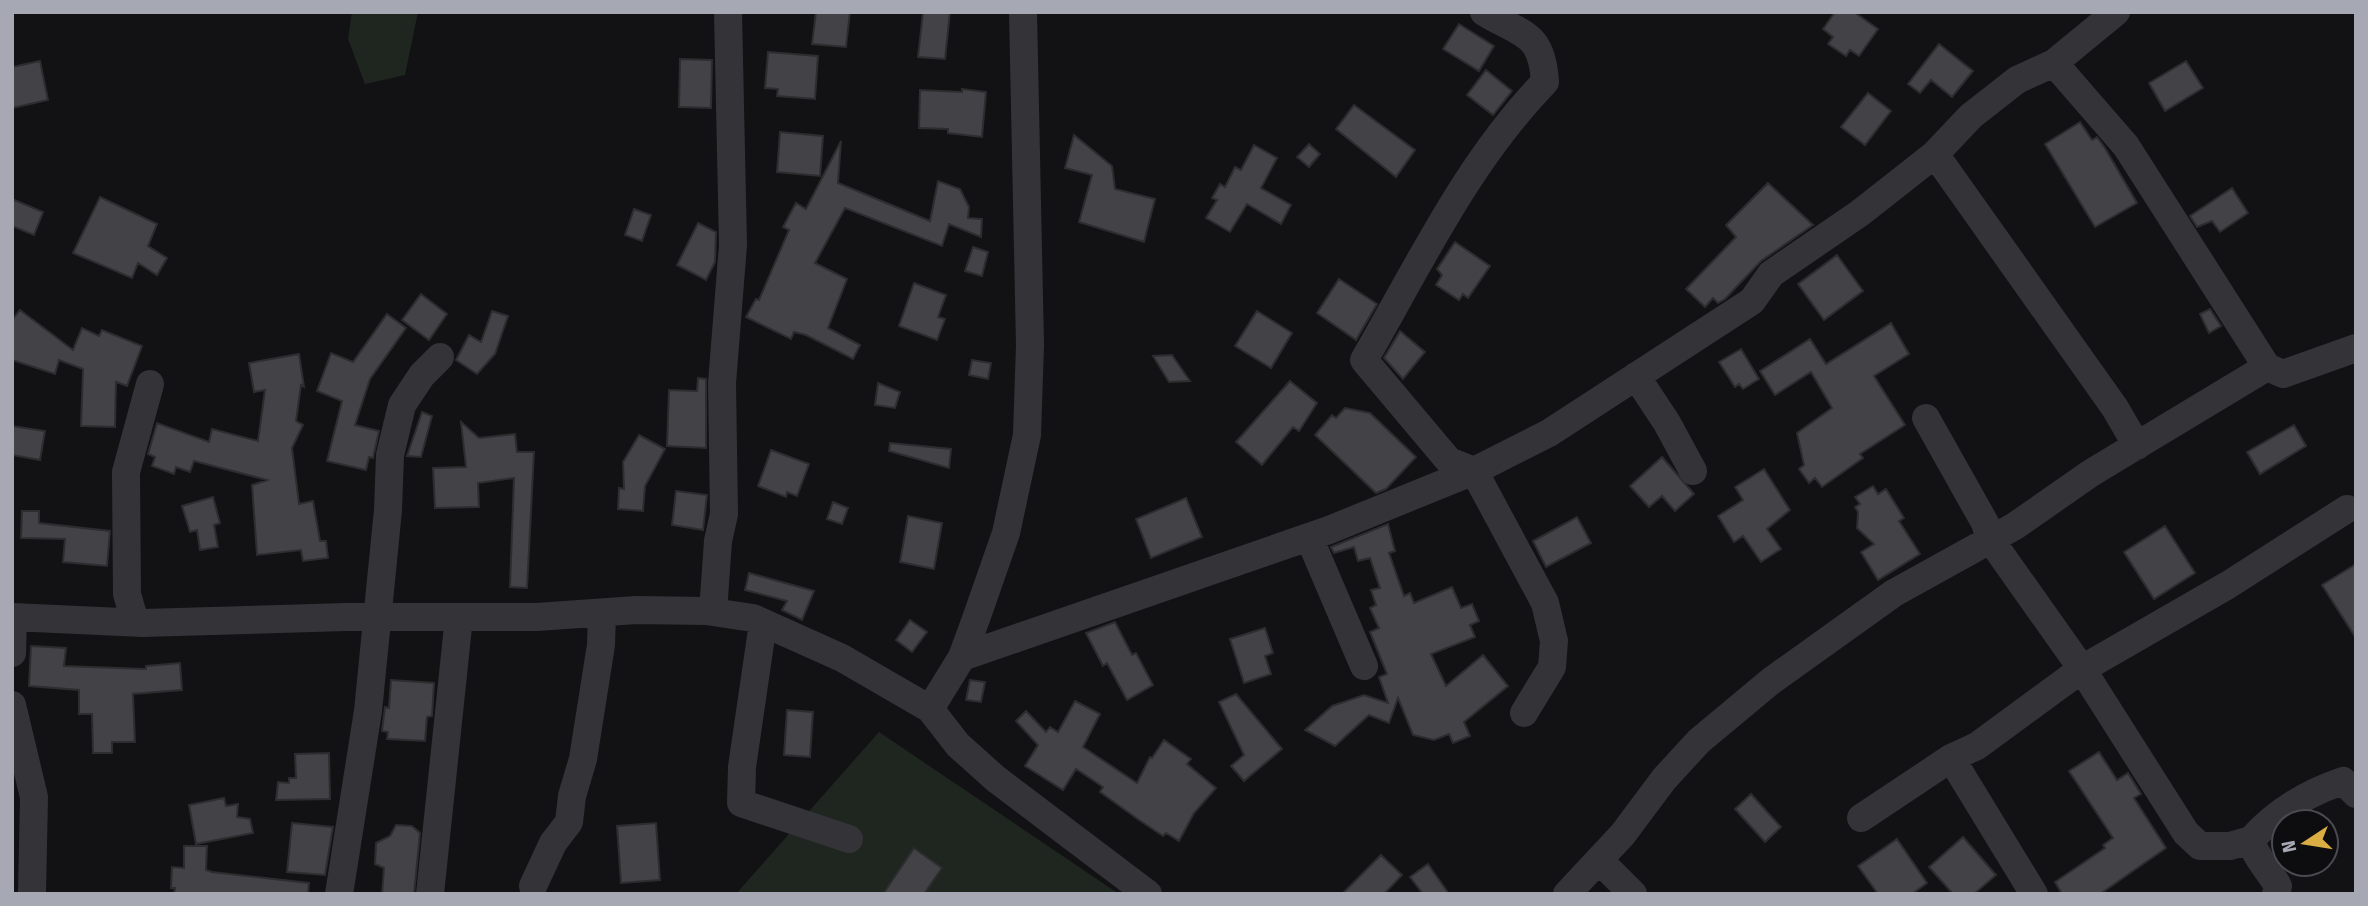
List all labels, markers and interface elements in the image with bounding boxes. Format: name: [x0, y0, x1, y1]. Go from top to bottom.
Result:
north arrow: [2270, 808, 2340, 878]
text: N: [2276, 838, 2301, 854]

